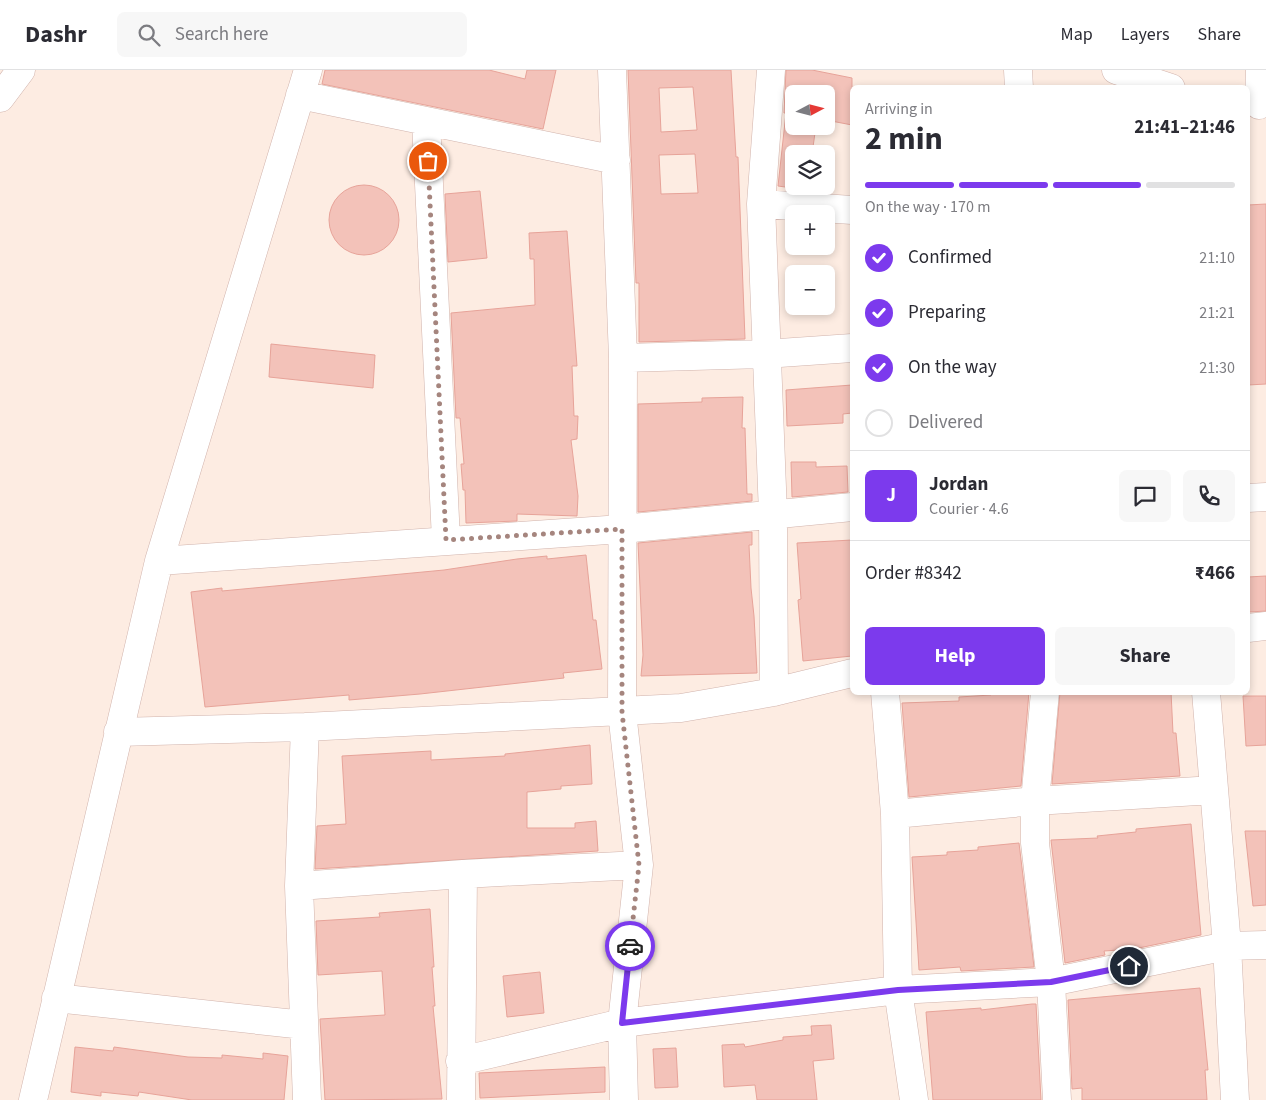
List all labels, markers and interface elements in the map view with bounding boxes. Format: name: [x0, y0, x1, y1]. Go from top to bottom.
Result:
search box: [117, 12, 467, 57]
text: Dashr: [25, 17, 87, 52]
icon: search: [135, 21, 163, 49]
text: Search here: [175, 21, 268, 48]
text: Map: [1061, 22, 1093, 47]
text: Layers: [1121, 22, 1170, 47]
text: Share: [1198, 22, 1241, 47]
north arrow: [785, 85, 835, 135]
map controls: [785, 85, 835, 315]
text: Arriving in: [865, 98, 933, 120]
text: 21:41–21:46: [1134, 114, 1235, 141]
text: 2 min: [865, 116, 943, 162]
pin: [407, 140, 449, 182]
button: layers: [785, 145, 835, 195]
icon: bag: [414, 147, 442, 175]
text: On the way · 170 m: [865, 196, 990, 218]
button: +: [785, 205, 835, 255]
icon: check: [865, 244, 893, 272]
text: Confirmed: [908, 244, 992, 271]
text: 21:10: [1199, 247, 1235, 269]
button: −: [785, 265, 835, 315]
icon: check: [865, 299, 893, 327]
text: Preparing: [908, 299, 986, 326]
text: 21:21: [1199, 302, 1235, 324]
icon: check: [865, 354, 893, 382]
text: On the way: [908, 354, 997, 381]
text: 21:30: [1199, 357, 1235, 379]
text: Delivered: [908, 409, 983, 436]
button: chat: [1119, 470, 1171, 522]
button: phone: [1183, 470, 1235, 522]
text: Jordan: [929, 471, 988, 498]
text: J: [886, 482, 896, 509]
text: Courier · 4.6: [929, 498, 1009, 520]
text: Order #8342: [865, 560, 962, 587]
text: ₹466: [1195, 560, 1235, 587]
button: Help: [865, 627, 1045, 685]
button: Share: [1055, 627, 1235, 685]
courier: [605, 921, 655, 971]
icon: car: [616, 932, 644, 960]
pin: [1108, 945, 1150, 987]
icon: home: [1115, 952, 1143, 980]

